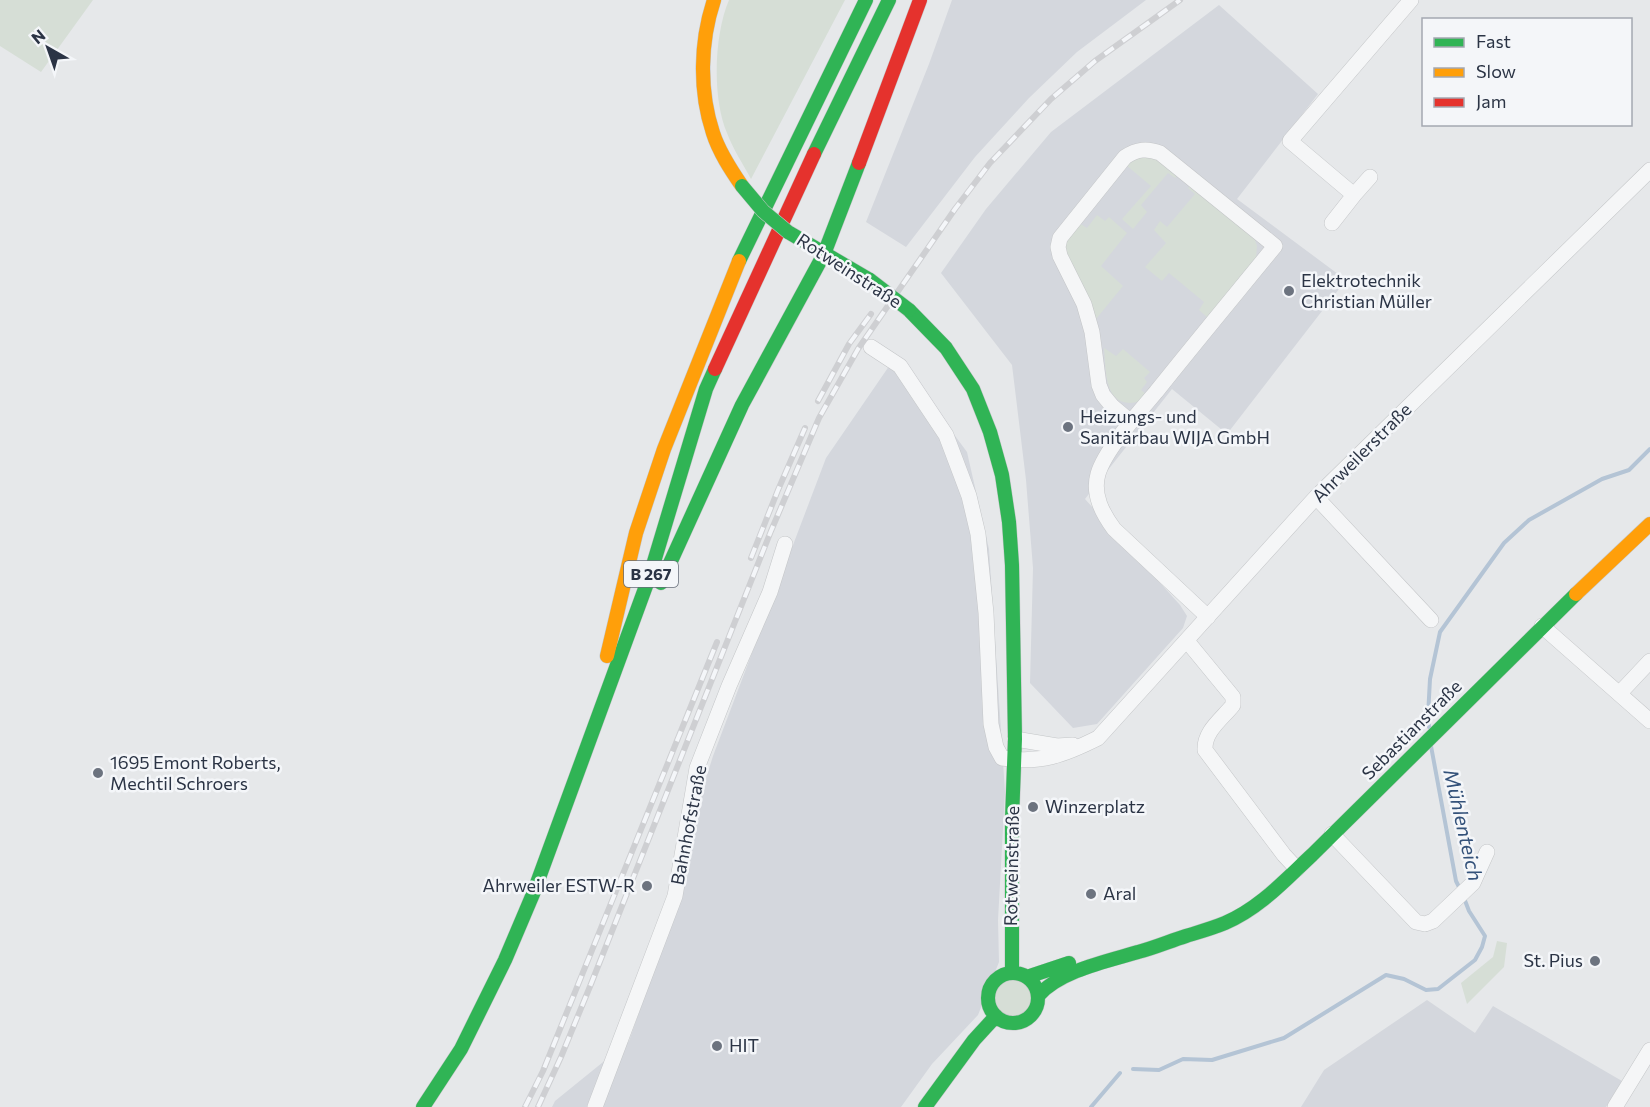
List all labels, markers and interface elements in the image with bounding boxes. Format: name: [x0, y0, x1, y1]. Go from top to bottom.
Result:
north arrow: [18, 18, 78, 78]
legend: [1422, 18, 1632, 126]
text: N: [27, 25, 49, 47]
text: Fast: [1476, 30, 1511, 52]
text: Slow: [1476, 60, 1516, 82]
text: Jam: [1476, 90, 1506, 112]
street label: Rotweinstraße: [793, 228, 906, 312]
place label: Elektrotechnik Christian Müller: [1301, 269, 1432, 312]
marker: Elektrotechnik Christian Müller: [1282, 284, 1296, 298]
street label: Ahrweilerstraße: [1307, 398, 1416, 507]
place label: Heizungs- und Sanitärbau WIJA GmbH: [1080, 405, 1270, 448]
marker: Heizungs- und Sanitärbau WIJA GmbH: [1061, 420, 1075, 434]
road number: B 267: [624, 561, 678, 587]
street label: Sebastianstraße: [1357, 675, 1466, 784]
place label: 1695 Emont Roberts, Mechtil Schroers: [110, 751, 281, 794]
street label: Bahnhofstraße: [666, 763, 710, 887]
marker: 1695 Emont Roberts, Mechtil Schroers: [91, 766, 105, 780]
water label: Mühlenteich: [1439, 767, 1488, 883]
place label: Winzerplatz: [1045, 795, 1145, 817]
marker: Winzerplatz: [1026, 800, 1040, 814]
street label: Rotweinstraße: [999, 806, 1023, 926]
place label: Ahrweiler ESTW-R: [483, 874, 635, 896]
marker: Ahrweiler ESTW-R: [640, 879, 654, 893]
place label: Aral: [1103, 882, 1136, 904]
marker: Aral: [1084, 887, 1098, 901]
place label: St. Pius: [1523, 949, 1583, 971]
marker: St. Pius: [1588, 954, 1602, 968]
place label: HIT: [729, 1034, 759, 1056]
marker: HIT: [710, 1039, 724, 1053]

